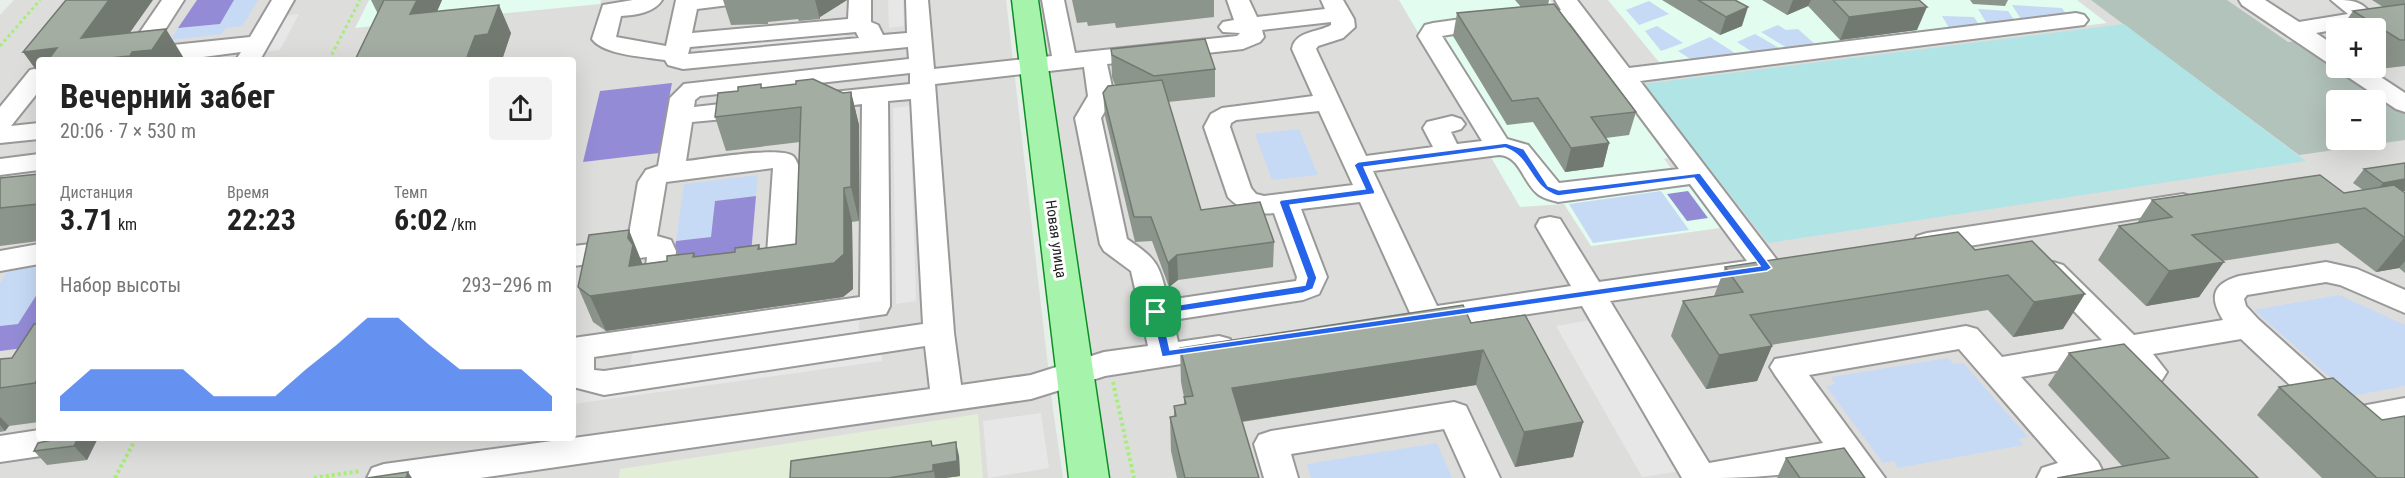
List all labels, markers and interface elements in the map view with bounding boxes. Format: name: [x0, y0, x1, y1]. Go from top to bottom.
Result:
map controls: [2326, 18, 2386, 150]
button: +: [2326, 18, 2386, 78]
text: Вечерний забег: [60, 77, 275, 116]
button: share: [489, 77, 552, 140]
button: −: [2326, 90, 2386, 150]
text: 20:06 · 7 × 530 m: [60, 119, 196, 143]
text: Дистанция: [60, 183, 133, 202]
text: Время: [227, 183, 269, 202]
text: Темп: [394, 183, 428, 202]
street label: Новая улица: [1042, 199, 1070, 279]
text: 3.71: [60, 202, 114, 237]
text: 22:23: [227, 202, 296, 237]
text: 6:02: [394, 202, 448, 237]
text: km: [114, 215, 137, 234]
text: /km: [448, 215, 477, 234]
text: Набор высоты: [60, 273, 181, 297]
text: 293–296 m: [462, 273, 552, 297]
pin: [1130, 286, 1181, 337]
icon: arrive: [1139, 295, 1172, 328]

